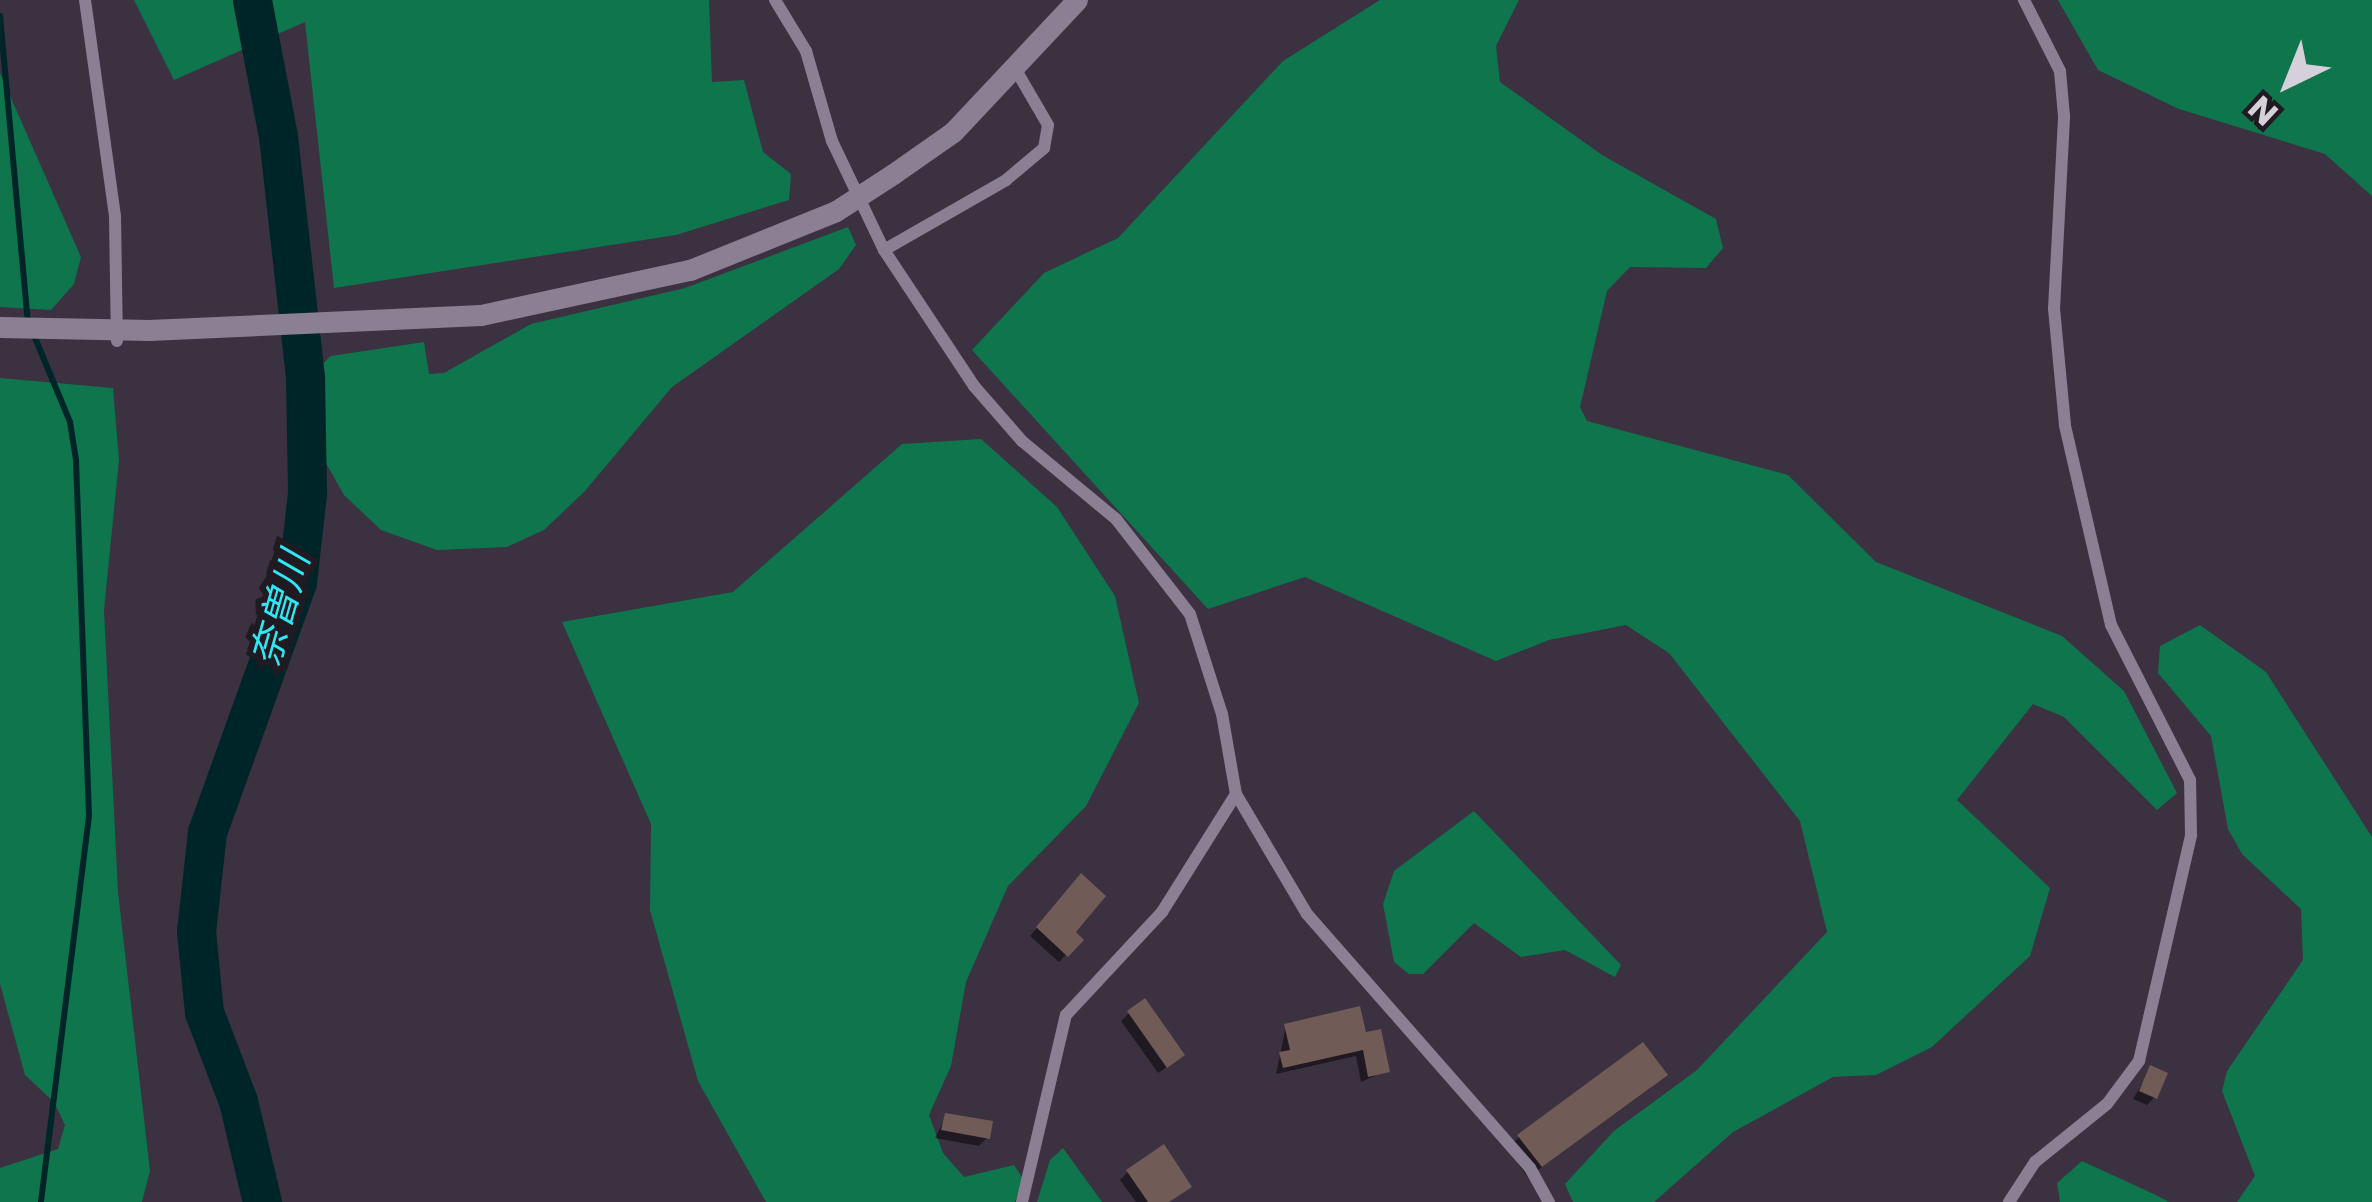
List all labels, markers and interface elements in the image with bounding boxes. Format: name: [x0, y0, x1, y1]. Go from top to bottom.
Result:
north arrow: [2228, 24, 2348, 144]
text: N: [2238, 85, 2288, 136]
water label: 奈曽川: [242, 546, 320, 672]

